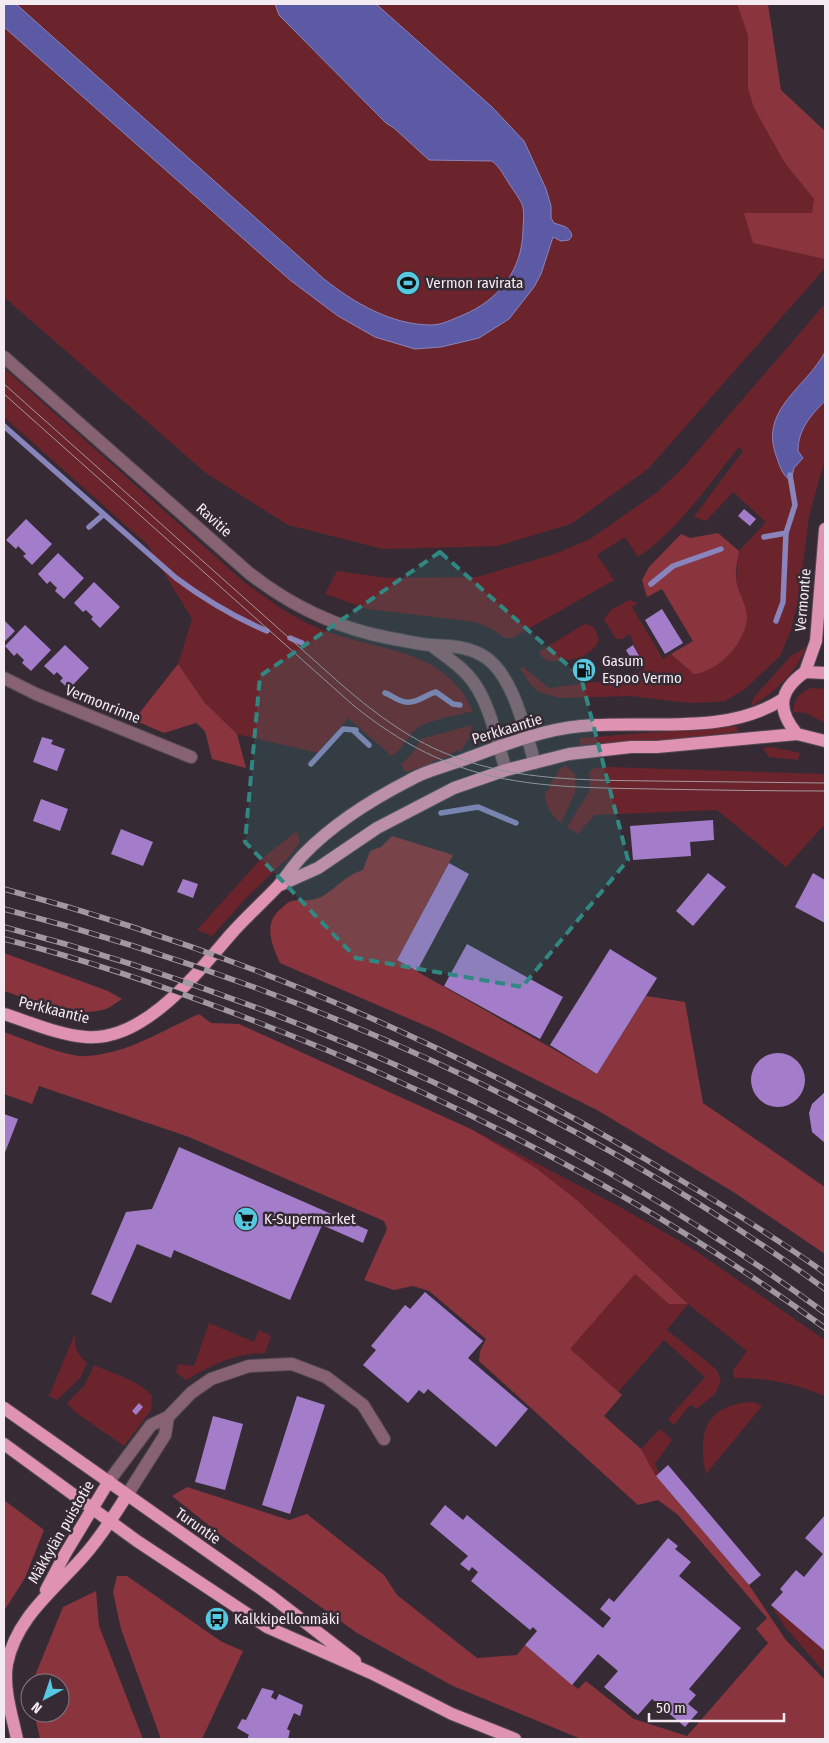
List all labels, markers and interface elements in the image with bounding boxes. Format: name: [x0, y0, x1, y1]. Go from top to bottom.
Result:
sports icon: Vermon ravirata: [395, 270, 421, 296]
place label: Vermon ravirata: [426, 274, 523, 292]
street label: Ravitie: [192, 499, 236, 541]
street label: Vermontie: [791, 568, 815, 632]
place label: Gasum Espoo Vermo: [602, 652, 682, 687]
fuel station icon: Gasum Espoo Vermo: [571, 657, 597, 683]
street label: Vermonrinne: [63, 681, 143, 727]
street label: Perkkaantie: [470, 710, 544, 748]
street label: Perkkaantie: [17, 993, 91, 1027]
supermarket icon: K-Supermarket: [233, 1206, 259, 1232]
place label: K-Supermarket: [264, 1210, 356, 1228]
street label: Mäkkylän puistotie: [24, 1477, 98, 1587]
street label: Turuntie: [172, 1504, 224, 1548]
bus stop icon: Kalkkipellonmäki: [204, 1606, 230, 1632]
place label: Kalkkipellonmäki: [234, 1610, 339, 1628]
north arrow: [20, 1673, 70, 1723]
scale bar: [649, 1690, 784, 1722]
text: N: [28, 1698, 46, 1717]
text: 50 m: [656, 1699, 686, 1717]

